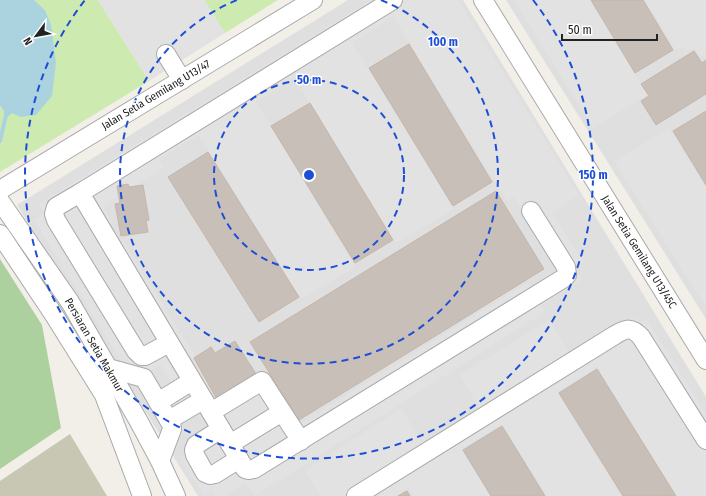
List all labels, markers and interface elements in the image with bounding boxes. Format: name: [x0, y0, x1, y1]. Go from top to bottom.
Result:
north arrow: [16, 16, 56, 56]
scale bar: [562, 16, 657, 42]
text: 50 m: [568, 23, 592, 37]
text: N: [21, 35, 35, 47]
text: 100 m: [428, 35, 458, 49]
street label: Jalan Setia Gemilang U13/47: [99, 57, 213, 133]
text: 50 m: [297, 73, 321, 87]
centre of rings: [302, 168, 316, 182]
text: 150 m: [578, 168, 608, 182]
street label: Jalan Setia Gemilang U13/45C: [599, 193, 679, 311]
street label: Persiaran Setia Makmur: [62, 296, 126, 394]

